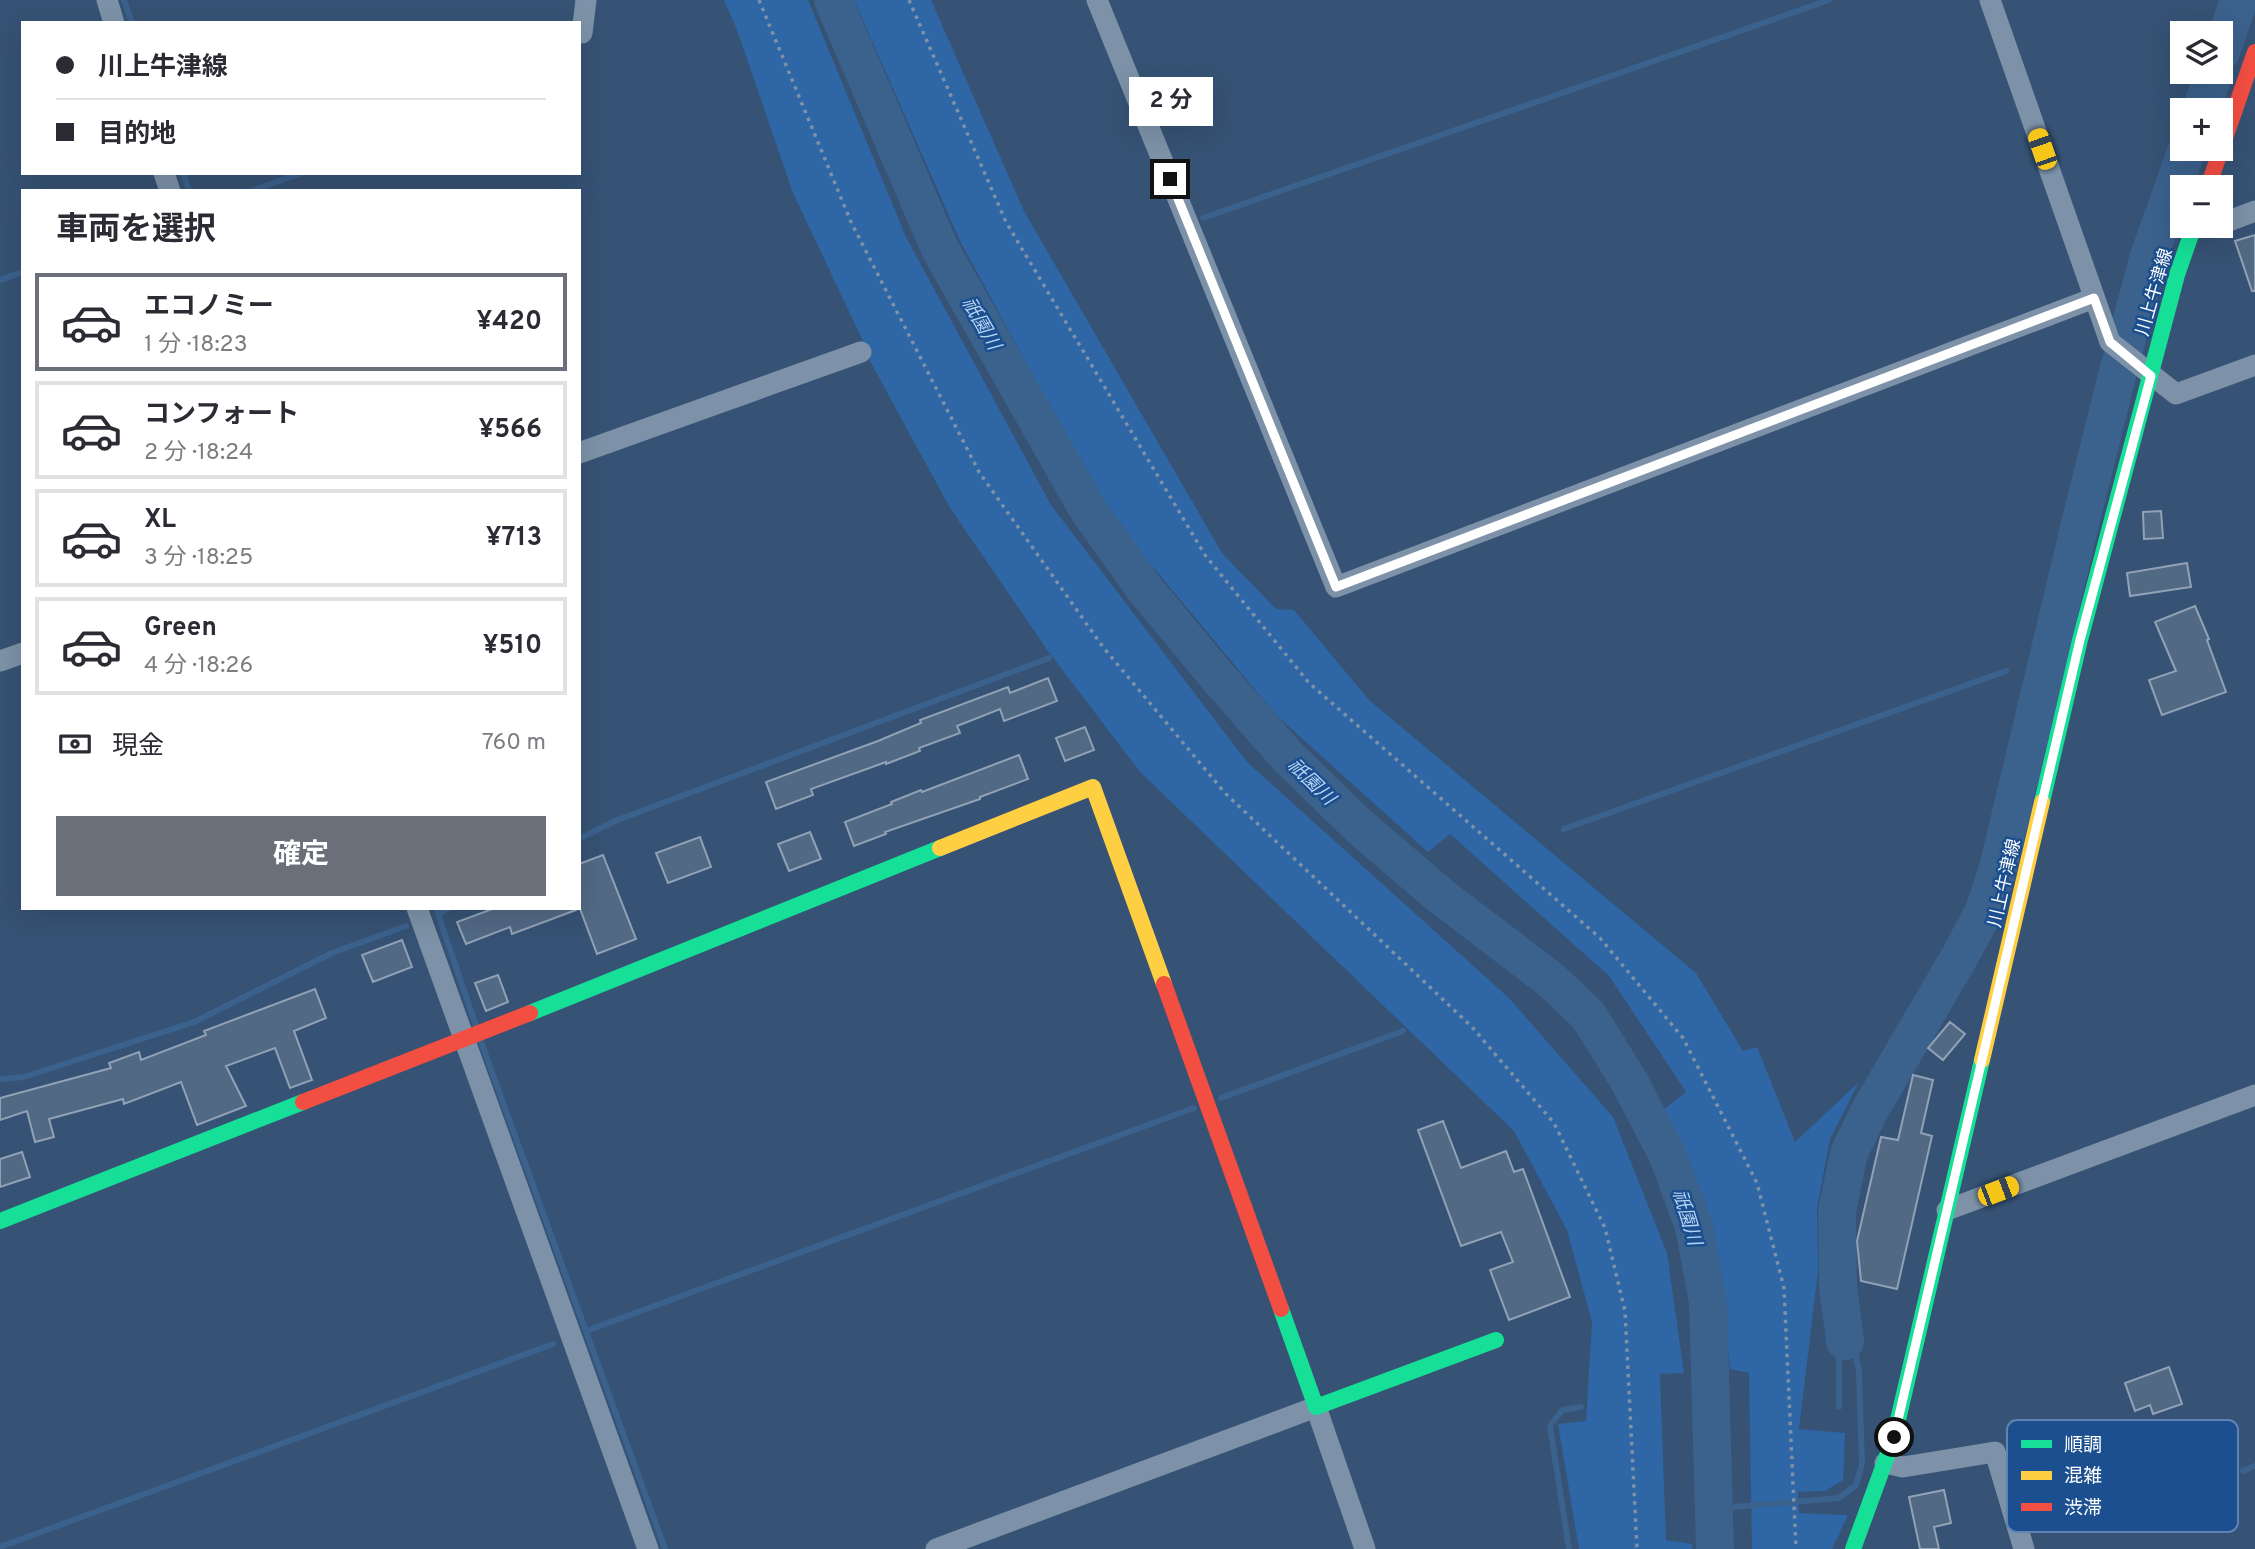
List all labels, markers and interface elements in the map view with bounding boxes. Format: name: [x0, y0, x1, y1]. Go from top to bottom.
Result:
map controls: [2170, 21, 2233, 238]
button: layers: [2170, 21, 2233, 84]
text: 川上牛津線: [98, 52, 228, 85]
callout: 2 分: [1128, 78, 1212, 127]
text: 2 分: [1150, 87, 1192, 116]
button: +: [2170, 98, 2233, 161]
text: 目的地: [98, 119, 176, 152]
car: [2026, 126, 2059, 172]
route end: [1154, 163, 1186, 195]
button: −: [2170, 175, 2233, 238]
text: 車両を選択: [56, 211, 216, 251]
street label: 川上牛津線: [2132, 246, 2179, 339]
icon: car: [60, 291, 123, 354]
text: エコノミー: [144, 291, 274, 324]
water label: 祇園川: [956, 293, 1006, 356]
text: ¥420: [477, 306, 542, 339]
text: 1 分 · 18:23: [144, 331, 248, 360]
icon: car: [60, 399, 123, 462]
text: コンフォート: [144, 399, 299, 432]
text: ¥566: [478, 414, 542, 447]
text: 2 分 · 18:24: [144, 439, 253, 468]
text: XL: [144, 504, 176, 537]
icon: car: [60, 507, 123, 570]
text: ¥713: [486, 522, 542, 555]
text: 3 分 · 18:25: [144, 544, 253, 573]
text: Green: [144, 612, 217, 645]
icon: car: [60, 615, 123, 678]
text: ¥510: [483, 630, 542, 663]
text: 4 分 · 18:26: [144, 652, 253, 681]
icon: cash: [56, 725, 94, 763]
text: 760 m: [482, 729, 546, 758]
text: 現金: [112, 731, 164, 764]
water label: 祇園川: [1282, 754, 1341, 812]
button: 確定: [56, 816, 546, 896]
street label: 川上牛津線: [1984, 837, 2027, 930]
car: [1975, 1174, 2022, 1208]
water label: 祇園川: [1666, 1187, 1706, 1250]
legend: [2007, 1420, 2238, 1532]
route start: [1878, 1421, 1910, 1453]
text: 順調: [2064, 1434, 2102, 1458]
text: 混雑: [2064, 1465, 2102, 1489]
text: 渋滞: [2064, 1497, 2102, 1521]

